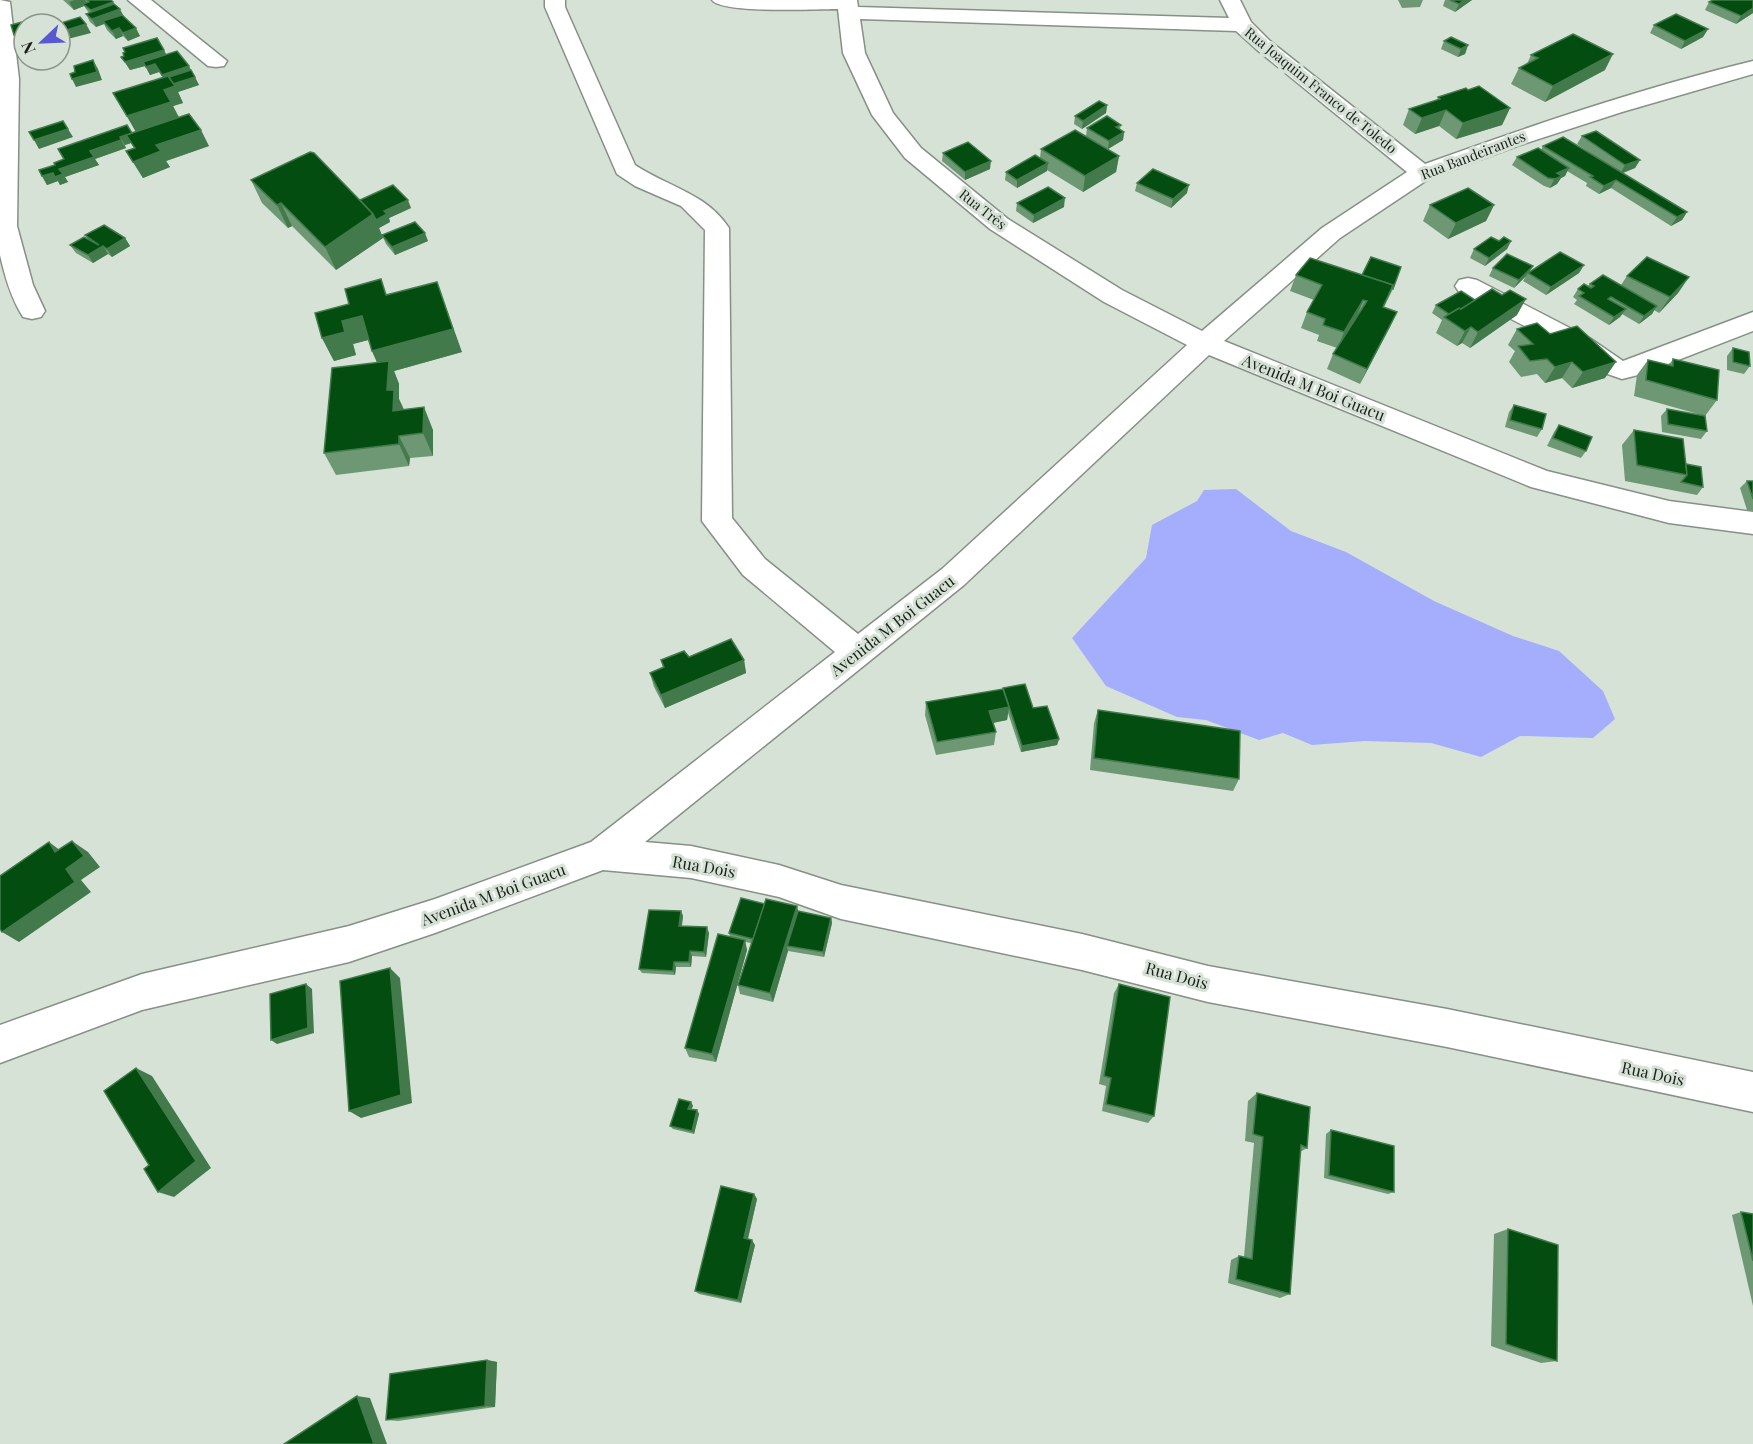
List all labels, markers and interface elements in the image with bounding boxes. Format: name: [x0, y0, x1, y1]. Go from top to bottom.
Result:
north arrow: [12, 12, 72, 72]
street label: Rua Joaquim Franco de Toledo: [1241, 23, 1401, 158]
text: N: [16, 38, 40, 57]
street label: Rua Bandeirantes: [1418, 126, 1528, 184]
street label: Rua Três: [955, 185, 1011, 233]
street label: Avenida M Boi Guacu: [1239, 348, 1388, 425]
street label: Avenida M Boi Guacu: [825, 570, 958, 681]
street label: Rua Dois: [671, 850, 737, 882]
street label: Avenida M Boi Guacu: [417, 858, 568, 930]
street label: Rua Dois: [1144, 957, 1210, 993]
street label: Rua Dois: [1620, 1056, 1686, 1090]

